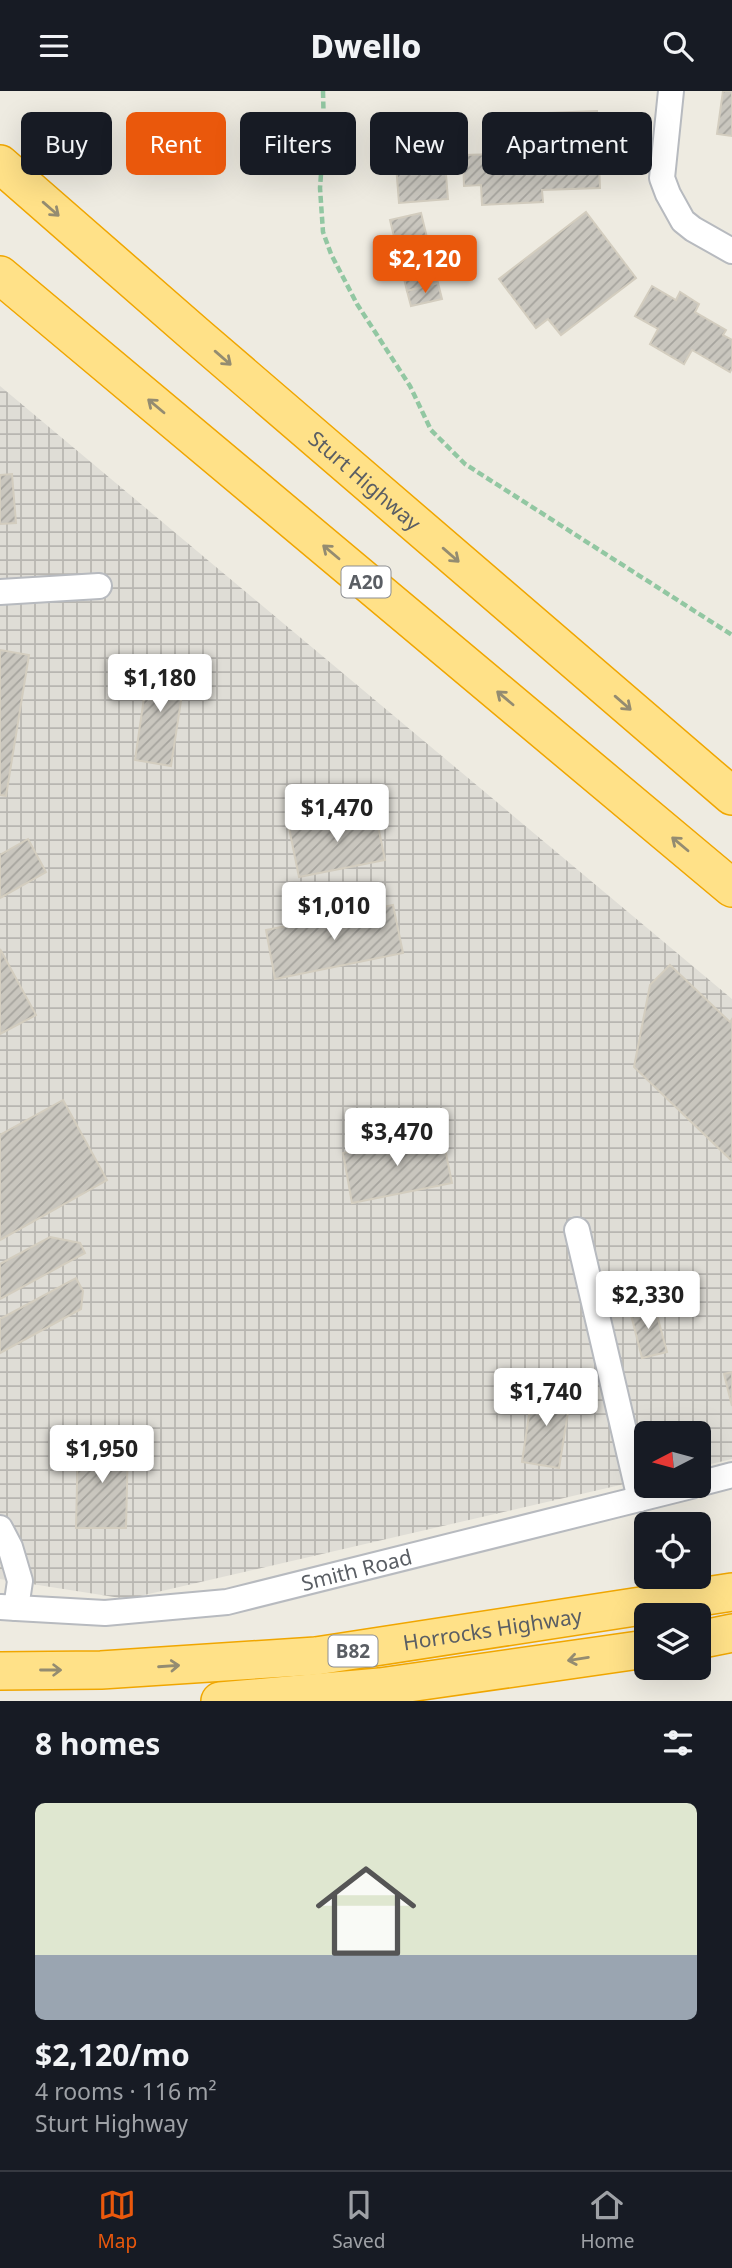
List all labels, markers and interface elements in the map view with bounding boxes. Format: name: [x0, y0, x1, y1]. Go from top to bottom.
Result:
text: Dwello: [310, 24, 422, 67]
icon: menu: [35, 27, 73, 65]
icon: search: [659, 27, 697, 65]
chip: Buy: [21, 112, 112, 175]
chip: Rent: [126, 112, 226, 175]
chip: Filters: [240, 112, 356, 175]
chip: New: [370, 112, 468, 175]
chip: Apartment: [482, 112, 652, 175]
one-way arrow: [42, 201, 60, 217]
pin: $2,120: [368, 235, 482, 295]
text: $2,120: [389, 242, 461, 274]
one-way arrow: [213, 350, 231, 366]
one-way arrow: [148, 398, 166, 414]
street label: Sturt Highway: [303, 424, 427, 537]
one-way arrow: [322, 544, 340, 560]
one-way arrow: [442, 547, 460, 563]
road number: A20: [342, 567, 390, 597]
pin: $1,180: [103, 655, 217, 714]
text: $1,180: [124, 661, 196, 693]
one-way arrow: [496, 690, 514, 706]
one-way arrow: [614, 695, 632, 711]
pin: $1,470: [280, 785, 394, 844]
text: $1,470: [301, 791, 373, 823]
one-way arrow: [671, 836, 689, 852]
pin: $1,010: [277, 883, 391, 942]
text: $1,010: [298, 889, 370, 921]
pin: $3,470: [340, 1109, 454, 1168]
text: $3,470: [361, 1115, 433, 1147]
pin: $2,330: [591, 1271, 705, 1331]
text: $2,330: [612, 1278, 684, 1310]
pin: $1,740: [489, 1369, 603, 1428]
text: $1,740: [510, 1375, 582, 1407]
north arrow: [634, 1421, 710, 1498]
map controls: [634, 1421, 711, 1680]
pin: $1,950: [45, 1425, 159, 1485]
text: $1,950: [66, 1432, 138, 1464]
button: locate: [634, 1512, 711, 1589]
street label: Smith Road: [298, 1542, 415, 1597]
street label: Horrocks Highway: [401, 1601, 584, 1656]
button: layers: [634, 1603, 711, 1680]
road number: B82: [328, 1635, 378, 1667]
one-way arrow: [567, 1653, 590, 1666]
one-way arrow: [157, 1659, 180, 1672]
one-way arrow: [39, 1663, 62, 1677]
text: 8 homes: [35, 1723, 160, 1764]
icon: filters: [659, 1724, 697, 1762]
icon: home: [303, 1848, 429, 1974]
text: $2,120/mo: [35, 2034, 190, 2075]
text: 4 rooms · 116 m²: [35, 2075, 217, 2107]
text: Sturt Highway: [35, 2107, 188, 2139]
tab: Map: [98, 2186, 137, 2254]
tab: Saved: [332, 2186, 385, 2254]
tab: Home: [580, 2186, 634, 2254]

